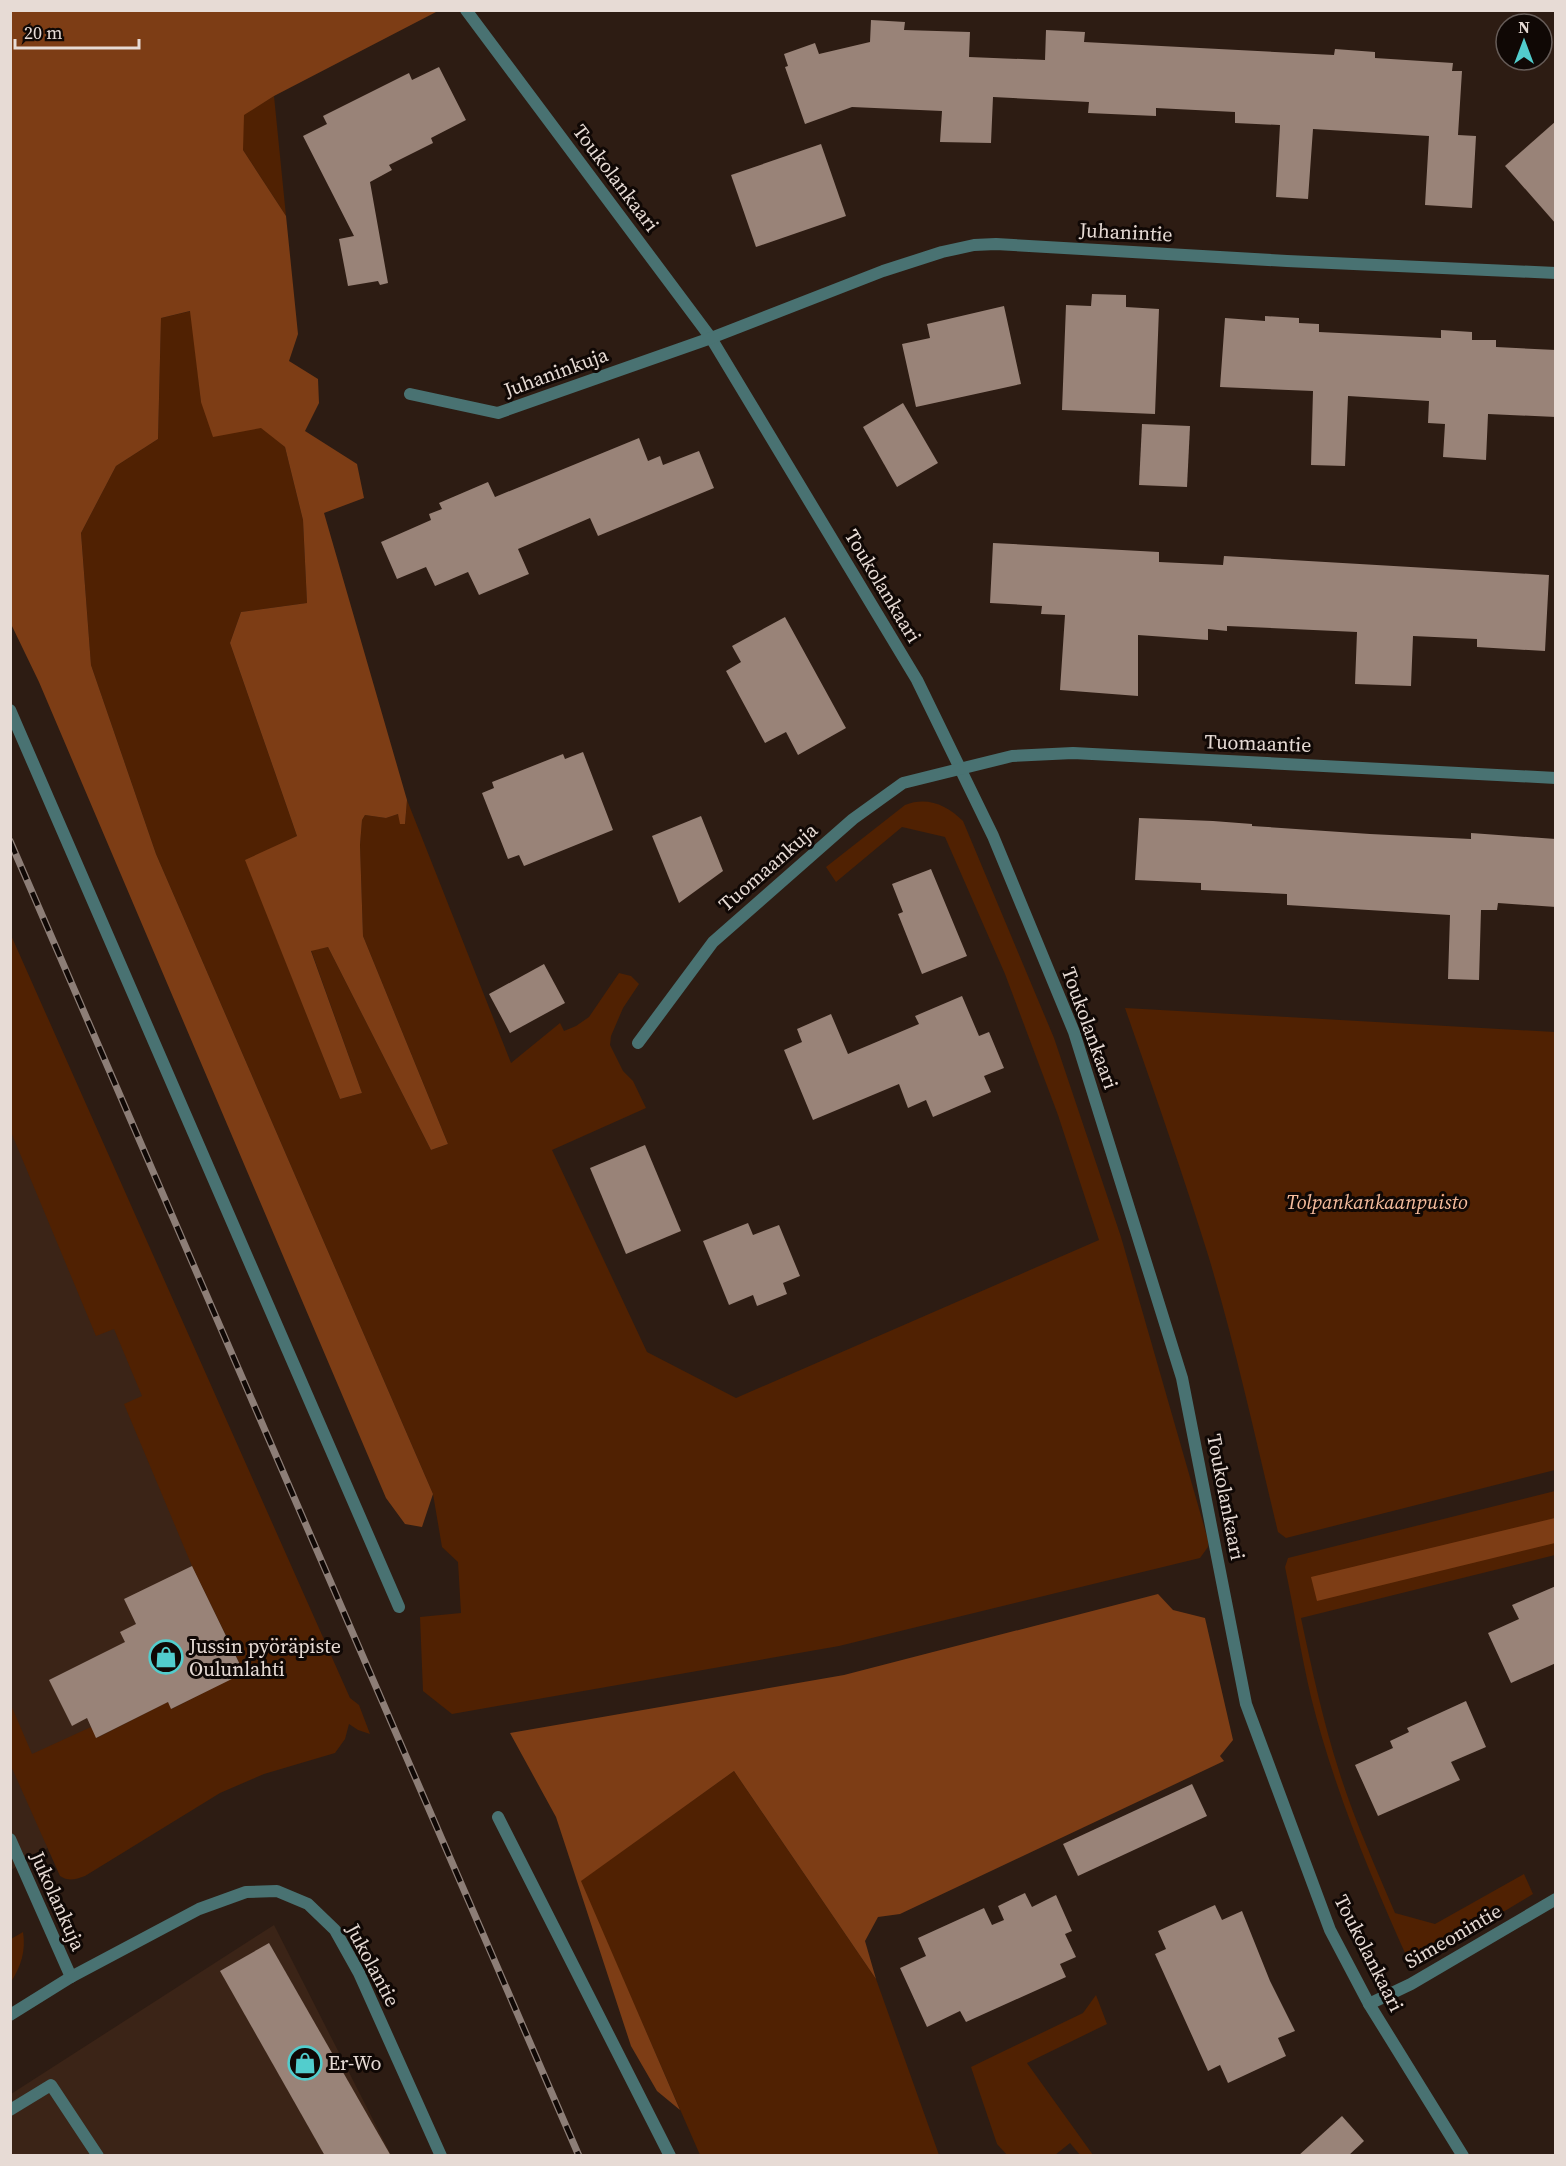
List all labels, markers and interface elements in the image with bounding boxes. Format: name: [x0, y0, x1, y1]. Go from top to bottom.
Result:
scale bar: [15, 12, 140, 50]
north arrow: [1494, 12, 1554, 72]
text: N: [1518, 16, 1530, 38]
text: 20 m: [24, 20, 62, 45]
street label: Toukolankaari: [566, 118, 666, 238]
street label: Juhanintie: [1078, 216, 1173, 248]
street label: Juhaninkuja: [499, 340, 613, 404]
street label: Toukolankaari: [838, 524, 928, 648]
street label: Tuomaantie: [1204, 727, 1312, 759]
street label: Tuomaankuja: [713, 816, 824, 918]
street label: Toukolankaari: [1055, 963, 1125, 1093]
park label: Tolpankankaanpuisto: [1286, 1188, 1468, 1216]
street label: Toukolankaari: [1200, 1431, 1252, 1563]
place label: Jussin pyöräpiste Oulunlahti: [188, 1632, 341, 1683]
shop icon: Jussin pyöräpiste Oulunlahti: [148, 1639, 184, 1675]
street label: Jukolankuja: [23, 1846, 93, 1956]
street label: Toukolankaari: [1327, 1890, 1411, 2016]
street label: Simeonintie: [1399, 1897, 1507, 1975]
street label: Jukolantie: [339, 1918, 407, 2011]
shop icon: Er-Wo: [287, 2045, 323, 2081]
place label: Er-Wo: [328, 2049, 382, 2077]

